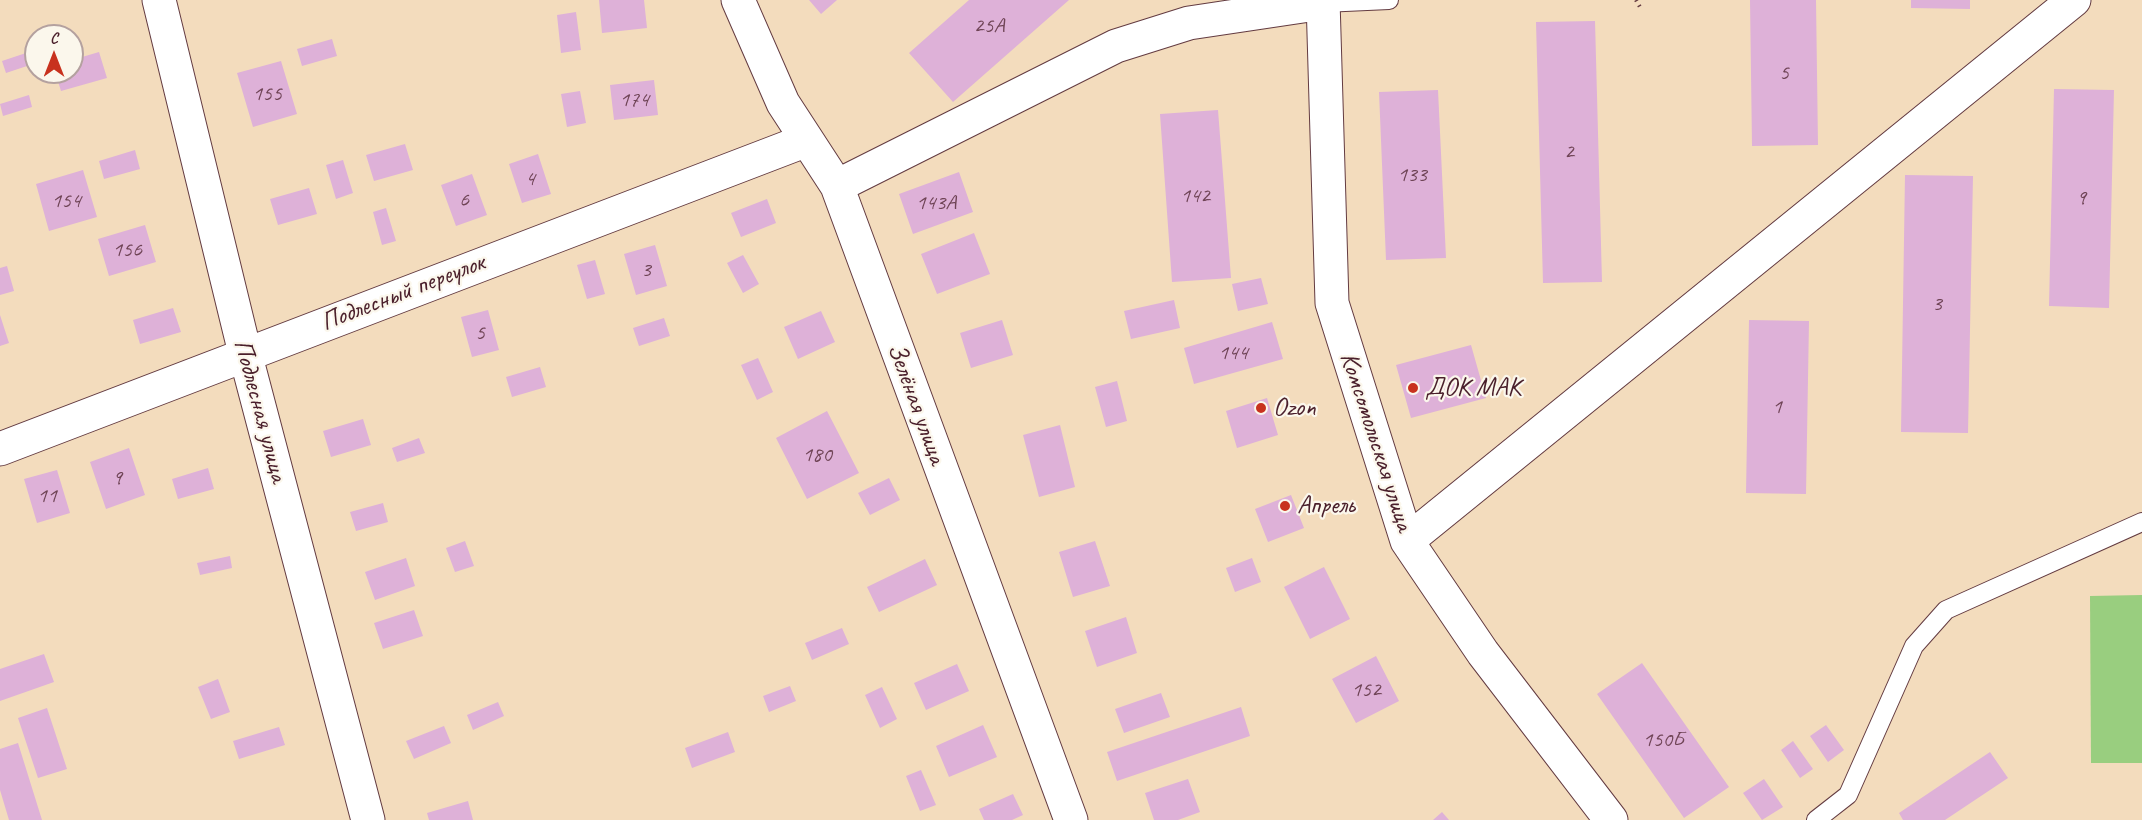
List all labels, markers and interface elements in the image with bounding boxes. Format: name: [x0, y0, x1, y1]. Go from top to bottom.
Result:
house number: 25А: [974, 13, 1004, 39]
north arrow: [24, 24, 84, 84]
text: С: [50, 28, 58, 48]
house number: 5: [1779, 60, 1789, 86]
house number: 155: [252, 81, 282, 107]
house number: 174: [619, 87, 649, 113]
house number: 2: [1564, 139, 1574, 165]
house number: 133: [1397, 162, 1427, 188]
house number: 4: [525, 166, 535, 192]
house number: 142: [1180, 183, 1210, 209]
house number: 9: [2076, 185, 2086, 211]
house number: 6: [459, 187, 469, 213]
house number: 154: [51, 188, 81, 214]
house number: 143А: [916, 190, 956, 216]
house number: 156: [112, 237, 142, 263]
street label: Подлесный переулок: [317, 247, 489, 339]
house number: 3: [641, 257, 651, 283]
house number: 3: [1932, 291, 1942, 317]
house number: 5: [475, 320, 485, 346]
street label: Подлесная улица: [226, 336, 294, 486]
street label: Зелёная улица: [880, 339, 952, 469]
house number: 144: [1218, 340, 1248, 366]
street label: Комсомольская улица: [1332, 349, 1420, 535]
place label: ДОК МАК: [1425, 372, 1520, 404]
marker: ДОК МАК: [1406, 381, 1420, 395]
place label: Ozon: [1273, 392, 1316, 424]
house number: 1: [1772, 394, 1782, 420]
marker: Ozon: [1254, 401, 1268, 415]
house number: 180: [802, 442, 832, 468]
house number: 9: [112, 465, 122, 491]
house number: 11: [37, 483, 57, 509]
place label: Апрель: [1297, 490, 1355, 522]
marker: Апрель: [1278, 499, 1292, 513]
house number: 152: [1351, 677, 1381, 703]
house number: 150Б: [1643, 727, 1683, 753]

